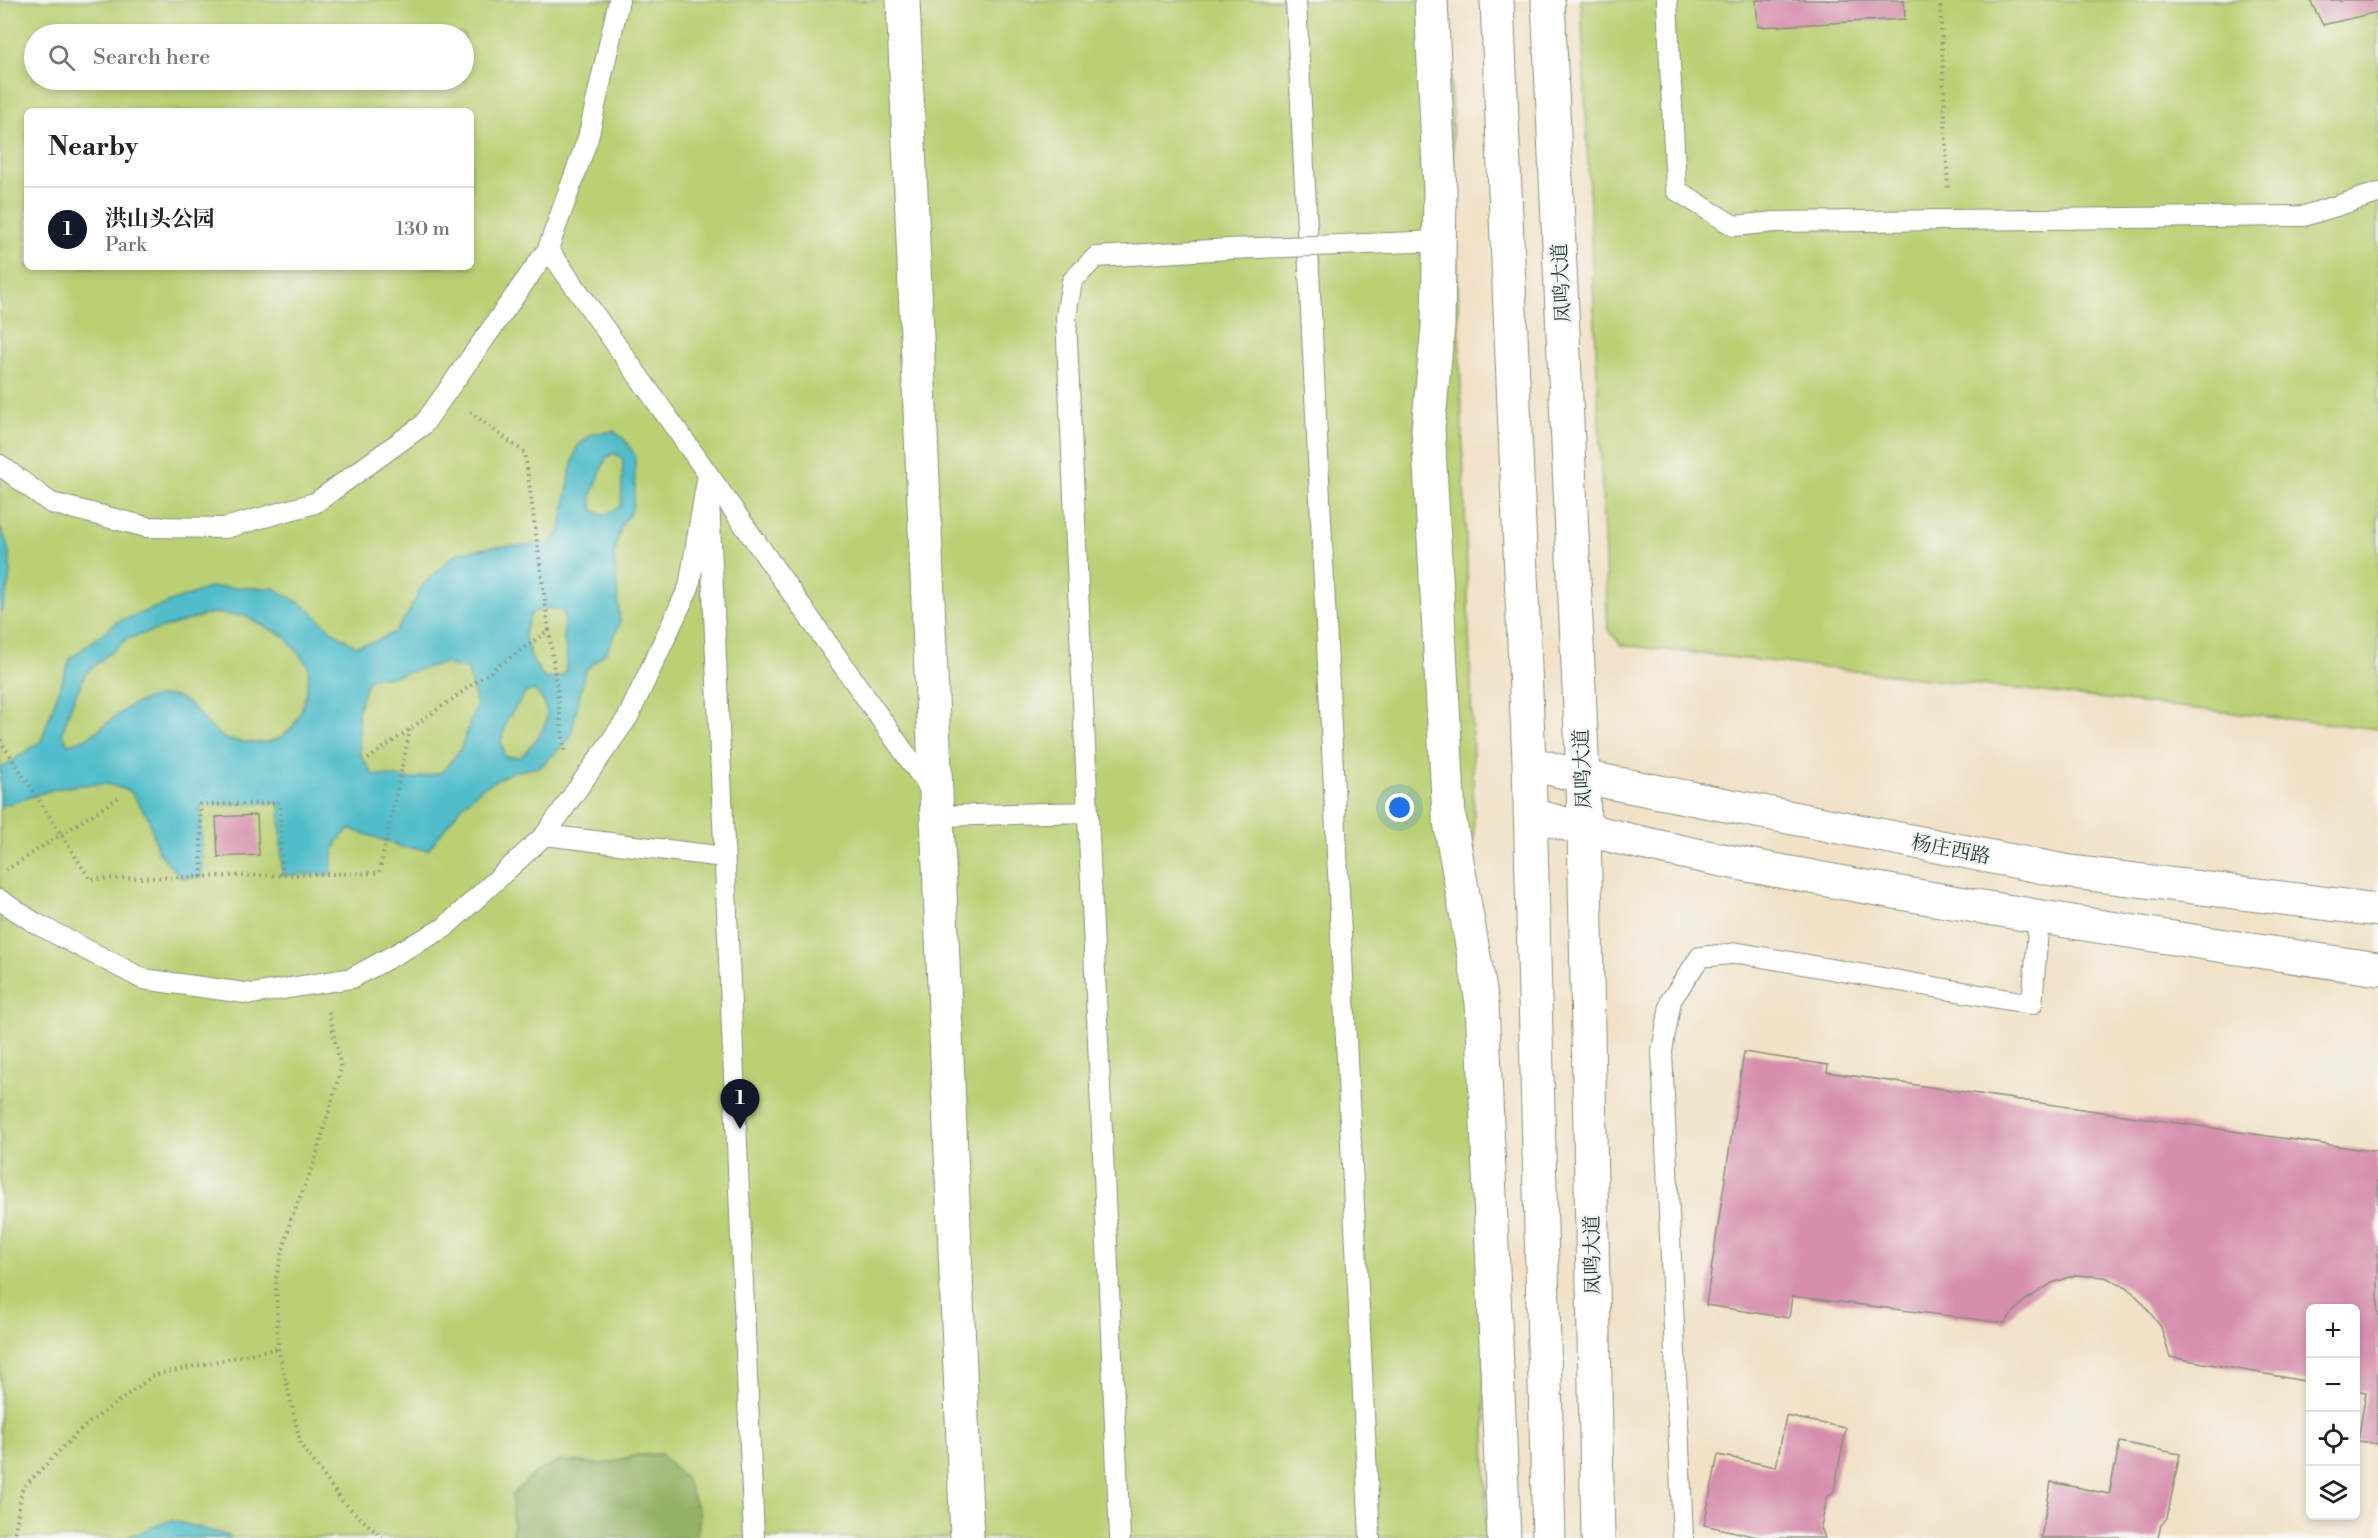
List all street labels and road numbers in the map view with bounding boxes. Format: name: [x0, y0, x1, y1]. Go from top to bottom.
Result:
street label: 凤鸣大道: [1548, 242, 1577, 324]
street label: 凤鸣大道: [1570, 729, 1597, 809]
street label: 杨庄西路: [1909, 831, 1992, 870]
street label: 凤鸣大道: [1580, 1215, 1607, 1295]

